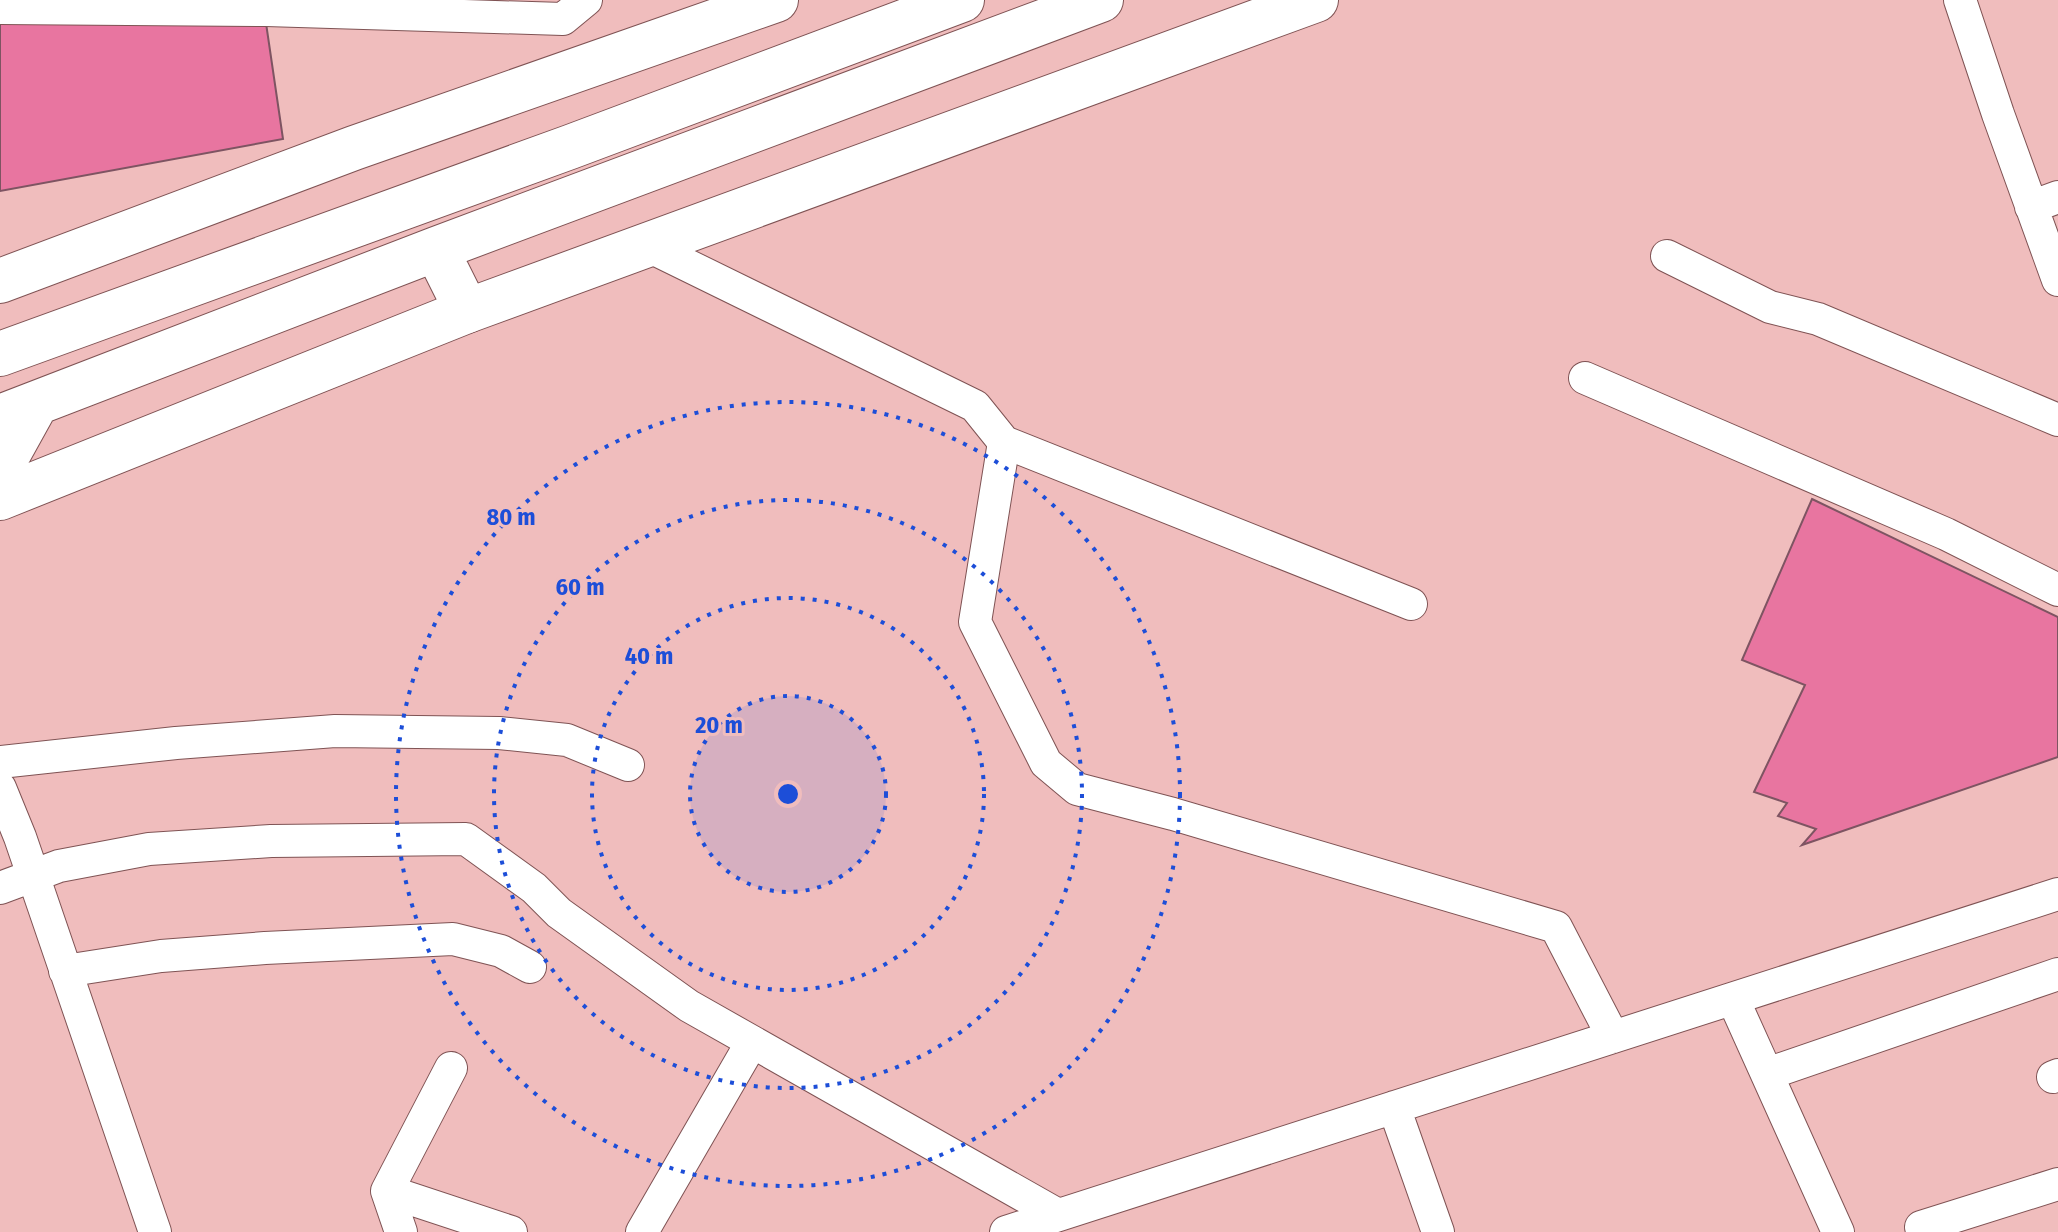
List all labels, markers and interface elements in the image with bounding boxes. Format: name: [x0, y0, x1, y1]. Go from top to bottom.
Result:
text: 80 m: [486, 503, 536, 531]
text: 60 m: [556, 573, 604, 601]
text: 40 m: [625, 642, 673, 670]
text: 20 m: [694, 711, 743, 739]
centre of rings: [774, 780, 802, 808]

